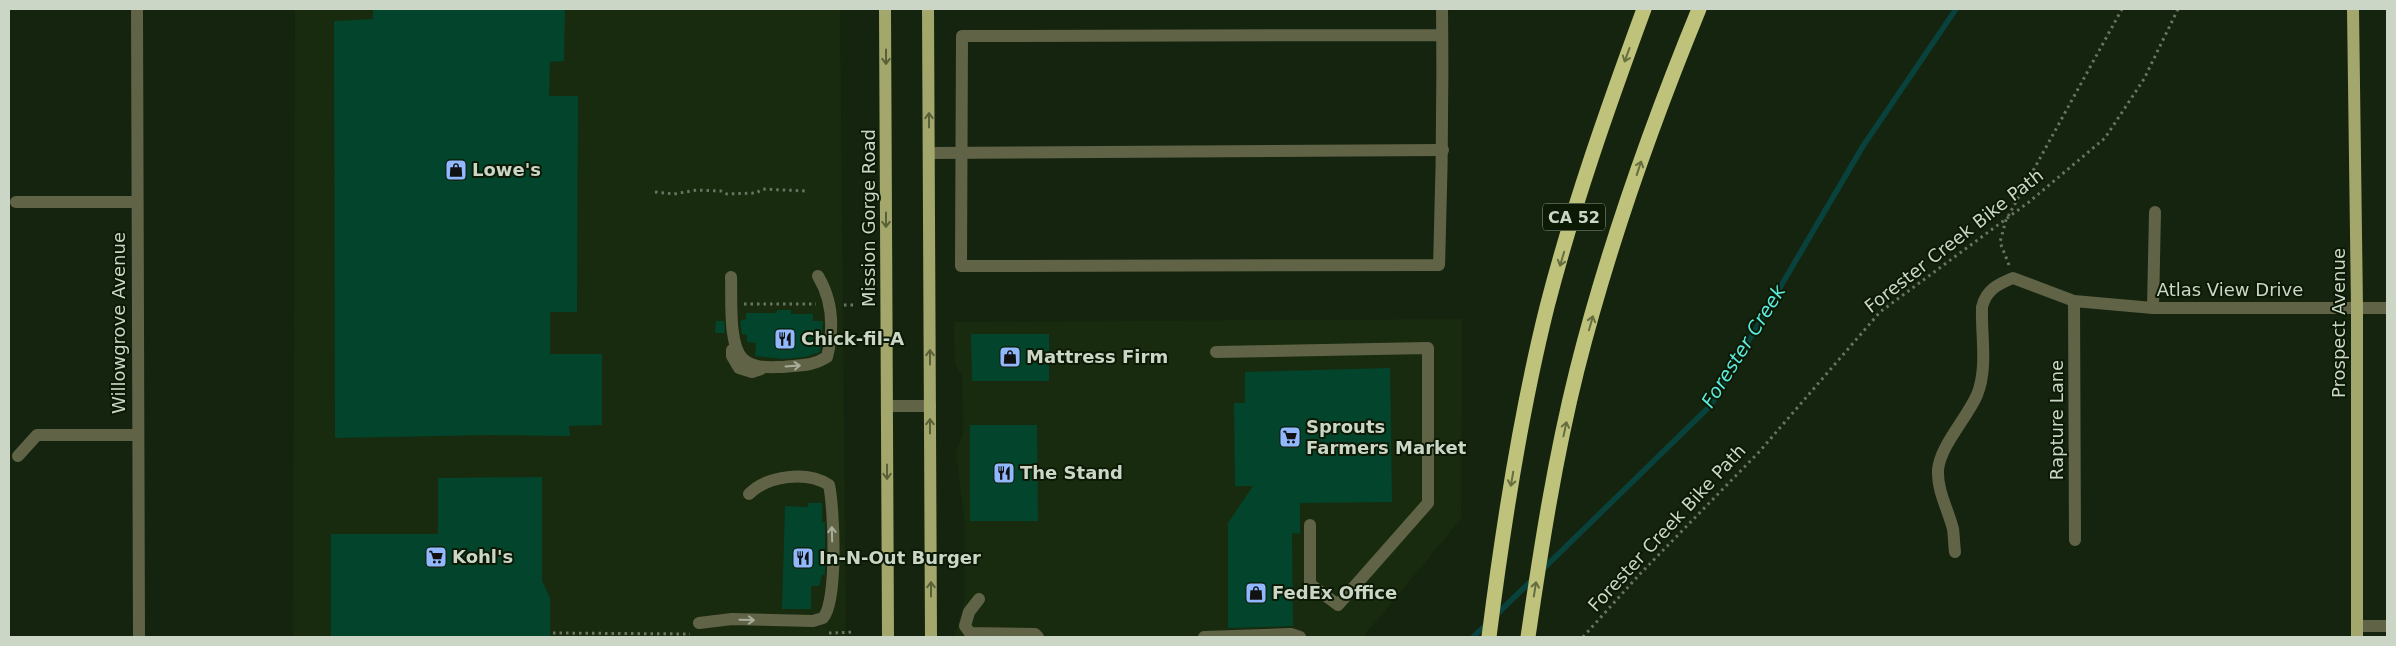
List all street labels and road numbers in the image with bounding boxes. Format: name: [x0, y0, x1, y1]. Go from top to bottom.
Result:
street label: Mission Gorge Road: [858, 129, 879, 307]
street label: Forester Creek Bike Path: [1860, 164, 2047, 317]
road number: CA 52: [1543, 203, 1605, 230]
street label: Willowgrove Avenue: [108, 232, 129, 414]
street label: Prospect Avenue: [2328, 248, 2349, 398]
street label: Atlas View Drive: [2157, 279, 2303, 300]
street label: Rapture Lane: [2046, 360, 2067, 480]
street label: Forester Creek Bike Path: [1584, 440, 1750, 616]

